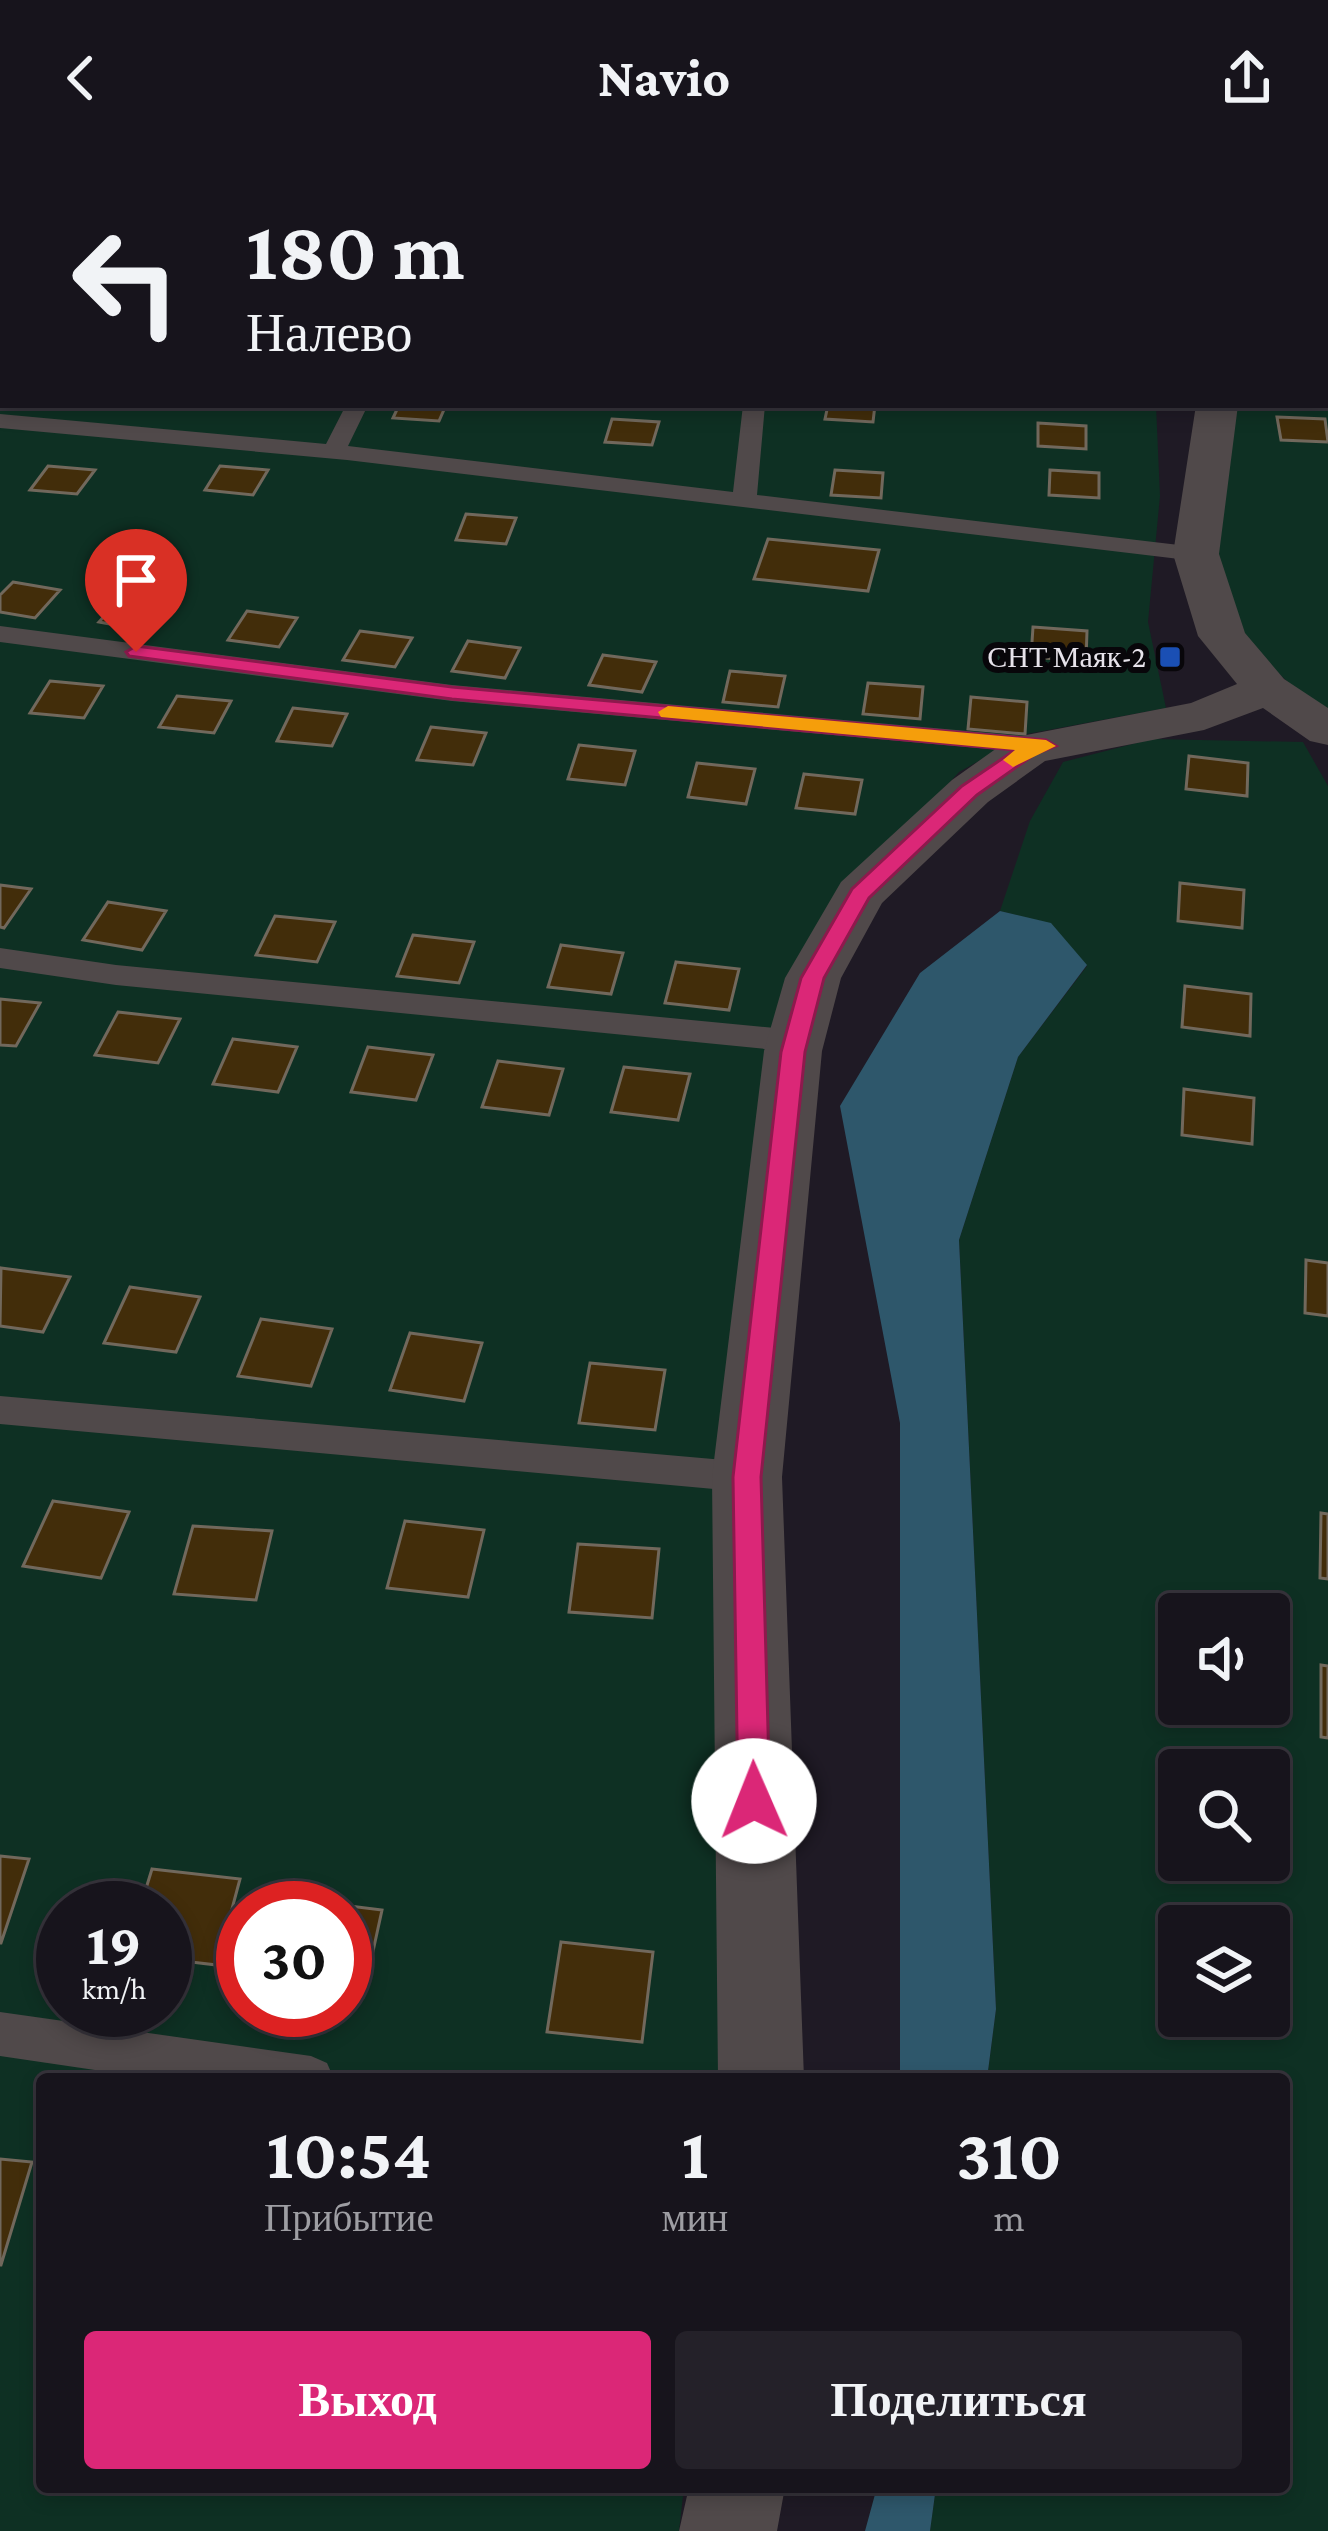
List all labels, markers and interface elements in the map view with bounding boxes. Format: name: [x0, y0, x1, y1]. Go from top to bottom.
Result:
icon: back: [48, 45, 114, 111]
icon: share: [1214, 45, 1280, 111]
text: Navio: [598, 48, 730, 108]
icon: left: [48, 204, 204, 360]
text: 180 m: [246, 204, 465, 297]
text: Налево: [246, 303, 412, 363]
pin: [85, 529, 187, 652]
icon: arrive: [103, 547, 169, 613]
place label: СНТ Маяк-2: [987, 640, 1146, 673]
marker: СНТ Маяк-2: [1157, 644, 1183, 670]
map controls: [1158, 1593, 1290, 2037]
button: sound: [1158, 1593, 1290, 1725]
position arrow: [691, 1738, 817, 1864]
button: search: [1158, 1749, 1290, 1881]
speed limit sign: 30: [216, 1881, 372, 2037]
button: layers: [1158, 1905, 1290, 2037]
text: 19: [86, 1910, 142, 1977]
text: km/h: [82, 1972, 146, 2005]
text: 10:54: [266, 2113, 431, 2193]
text: 1: [682, 2113, 708, 2193]
text: 310: [956, 2114, 1062, 2194]
text: Прибытие: [264, 2196, 434, 2239]
text: мин: [662, 2196, 728, 2239]
text: m: [993, 2196, 1025, 2239]
button: Выход: [84, 2331, 651, 2469]
button: Поделиться: [675, 2331, 1242, 2469]

